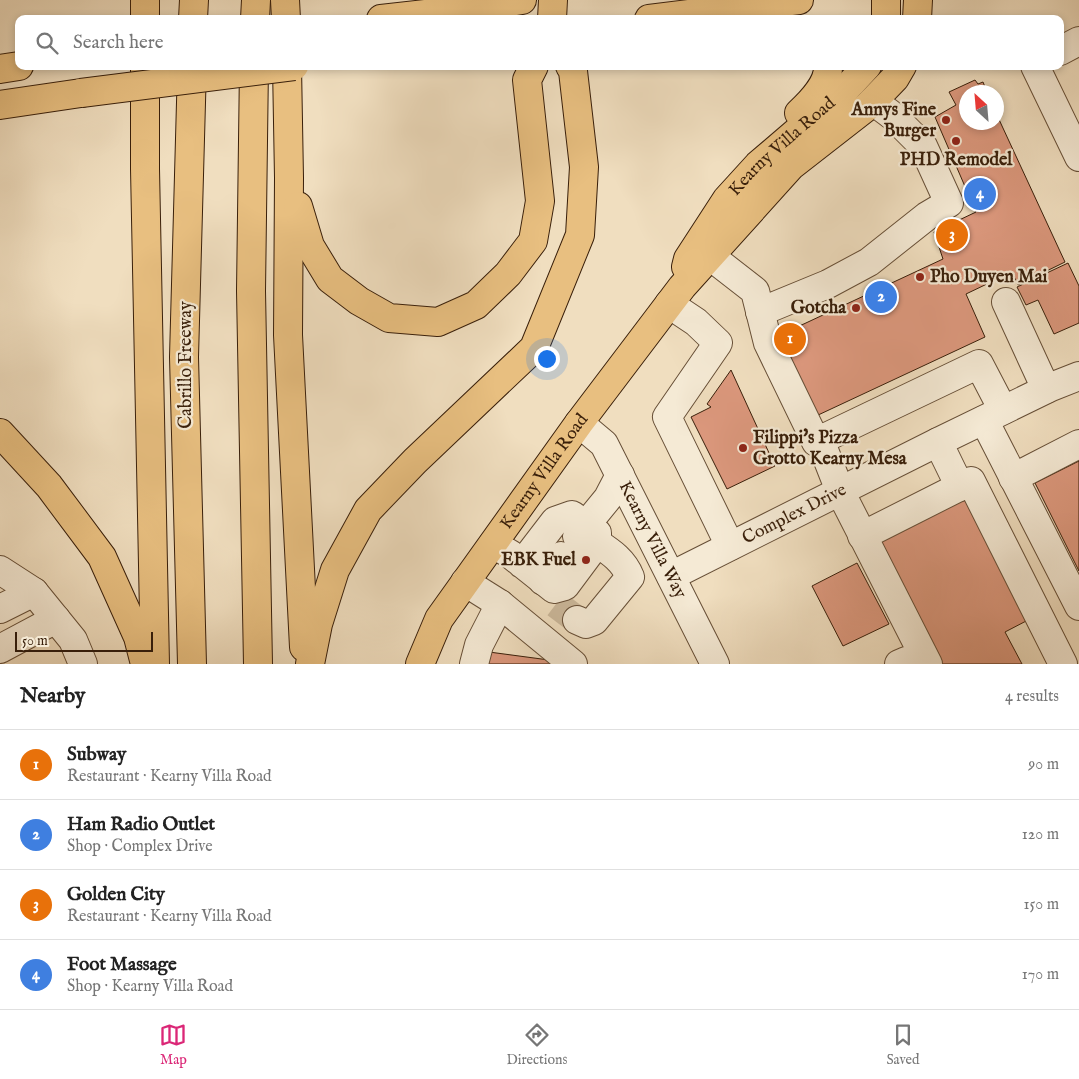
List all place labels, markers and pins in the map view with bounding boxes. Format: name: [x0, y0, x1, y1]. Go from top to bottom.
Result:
place label: Annys Fine Burger: [851, 99, 937, 143]
marker: Annys Fine Burger: [940, 114, 952, 126]
marker: PHD Remodel: [950, 135, 962, 147]
place label: PHD Remodel: [900, 149, 1013, 172]
pin: 4: [964, 175, 996, 213]
pin: 3: [936, 216, 968, 254]
place label: Pho Duyen Mai: [930, 266, 1047, 289]
marker: Pho Duyen Mai: [914, 271, 926, 283]
pin: 2: [865, 278, 897, 316]
place label: Gotcha: [791, 297, 847, 320]
marker: Gotcha: [850, 302, 862, 314]
pin: 1: [774, 320, 806, 358]
place label: Filippi's Pizza Grotto Kearny Mesa: [753, 427, 908, 471]
marker: Filippi's Pizza Grotto Kearny Mesa: [737, 442, 749, 454]
place label: EBK Fuel: [501, 549, 577, 572]
marker: EBK Fuel: [580, 554, 592, 566]

